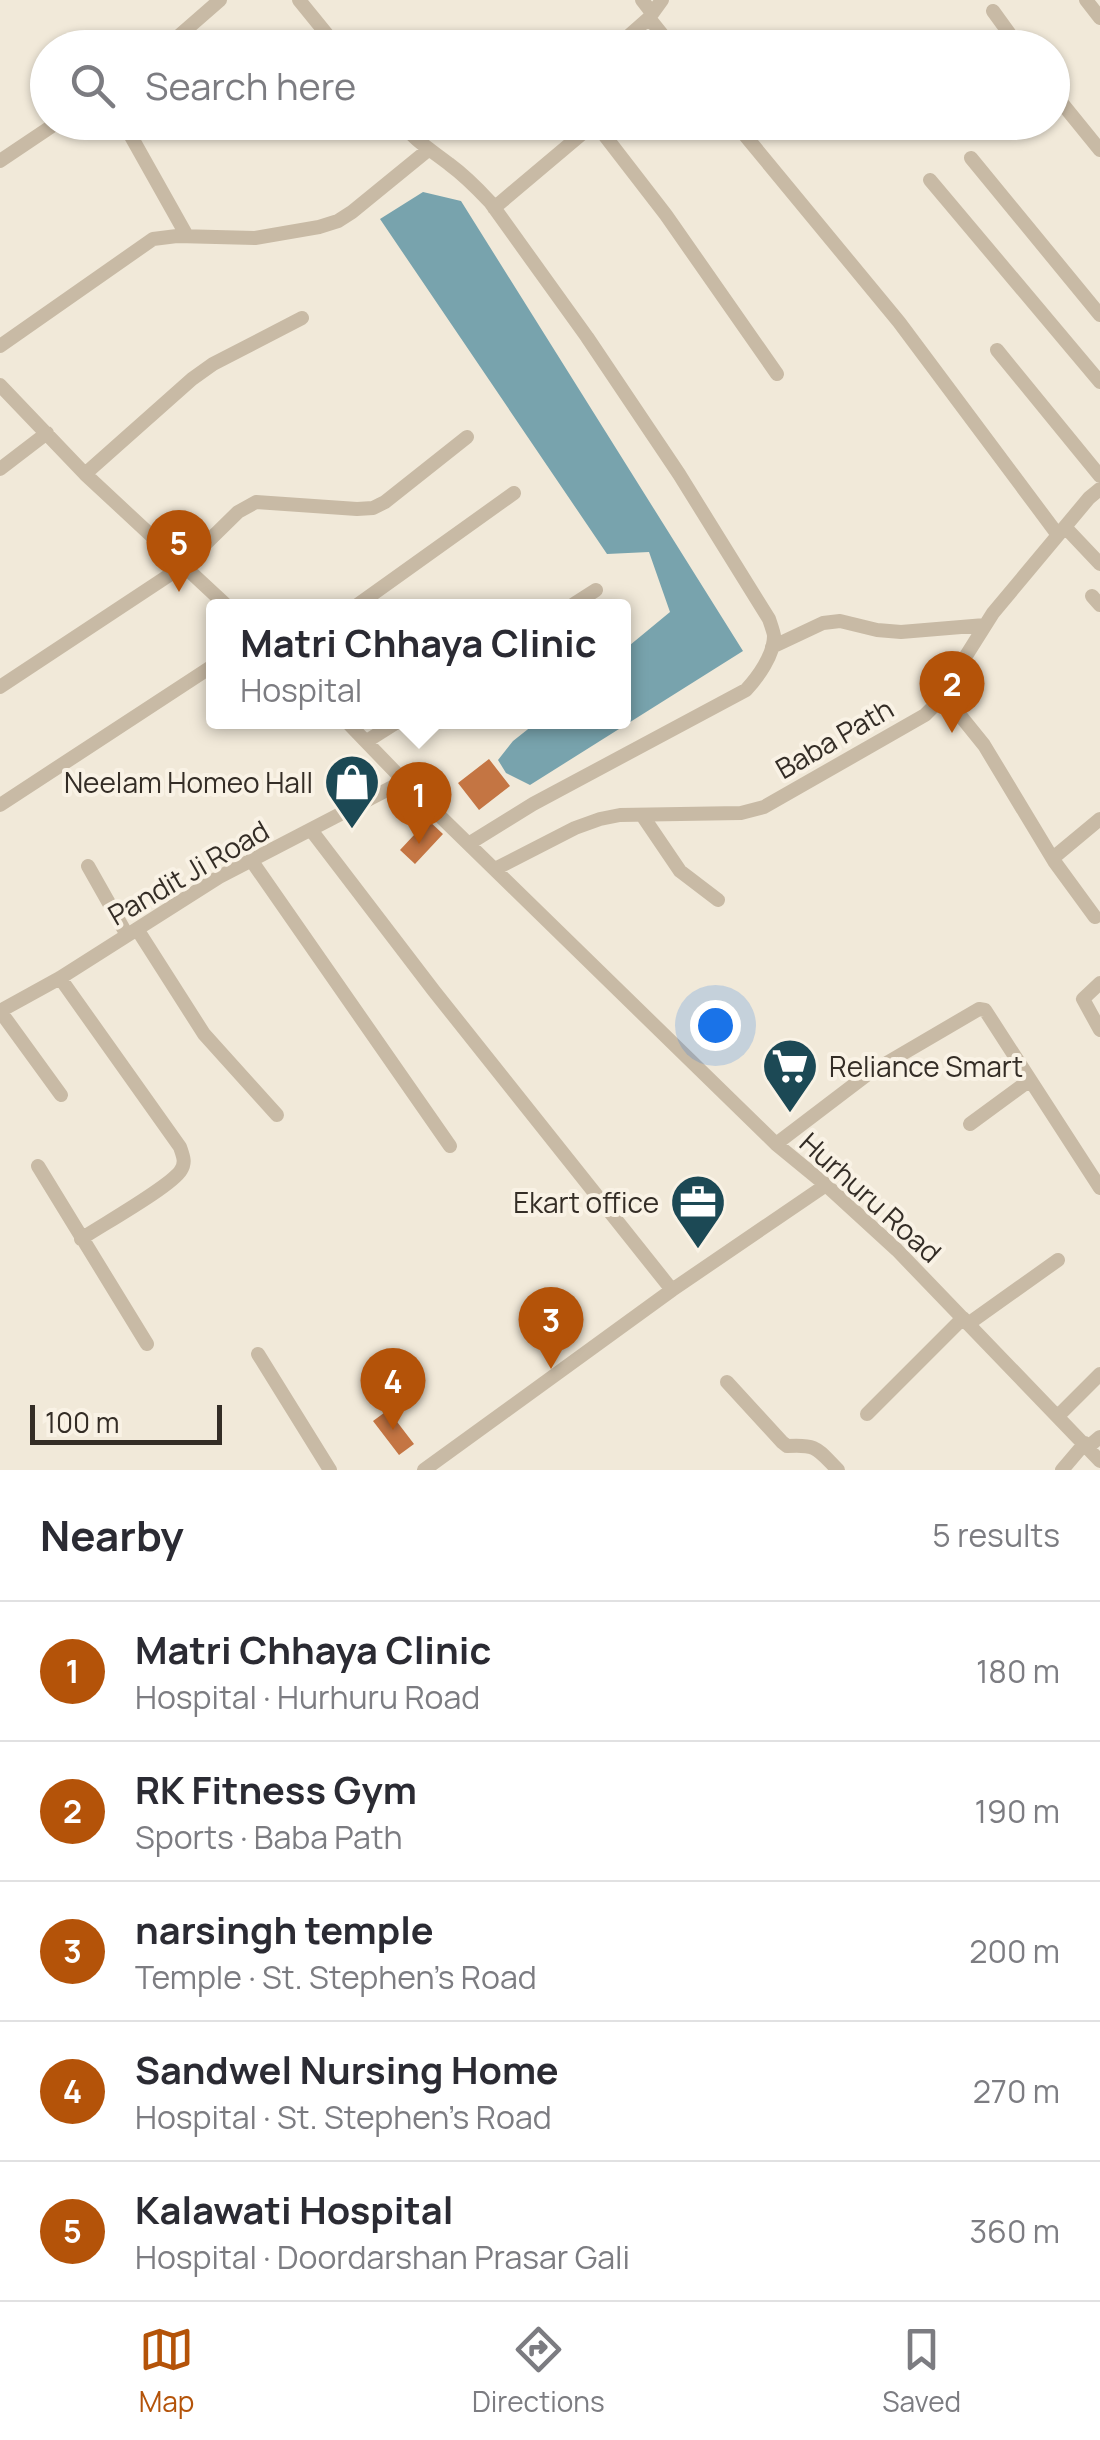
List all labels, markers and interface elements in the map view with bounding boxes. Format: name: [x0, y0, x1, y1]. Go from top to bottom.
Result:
search box: [30, 30, 1070, 140]
icon: search: [65, 58, 120, 113]
text: Search here: [145, 59, 356, 111]
pin: 5: [146, 510, 212, 592]
popup: [206, 599, 631, 729]
text: Matri Chhaya Clinic: [240, 616, 597, 668]
pin: 2: [920, 650, 984, 733]
text: Hospital: [240, 668, 362, 712]
street label: Baba Path: [768, 689, 900, 787]
shop icon: Neelam Homeo Hall: [322, 752, 382, 831]
pin: 1: [386, 762, 452, 844]
place label: Neelam Homeo Hall: [64, 763, 313, 801]
street label: Pandit Ji Road: [101, 811, 275, 933]
your location: [690, 1000, 741, 1051]
supermarket icon: Reliance Smart: [760, 1036, 820, 1115]
place label: Reliance Smart: [829, 1047, 1023, 1085]
street label: Hurhuru Road: [792, 1123, 950, 1271]
office icon: Ekart office: [668, 1172, 728, 1251]
place label: Ekart office: [513, 1183, 659, 1221]
pin: 3: [518, 1286, 584, 1369]
pin: 4: [360, 1348, 426, 1430]
scale bar: [30, 1400, 222, 1444]
text: 100 m: [45, 1403, 119, 1441]
text: Nearby: [40, 1506, 184, 1564]
text: 5 results: [932, 1513, 1060, 1557]
text: Matri Chhaya Clinic: [135, 1623, 491, 1675]
text: 1: [65, 1649, 80, 1693]
text: 180 m: [976, 1649, 1060, 1693]
text: Hospital · Hurhuru Road: [135, 1675, 480, 1719]
text: RK Fitness Gym: [135, 1763, 417, 1815]
text: 2: [63, 1789, 82, 1833]
text: 190 m: [975, 1789, 1060, 1833]
text: Sports · Baba Path: [135, 1815, 403, 1859]
text: narsingh temple: [135, 1903, 434, 1955]
text: 3: [63, 1929, 82, 1973]
text: 200 m: [969, 1929, 1060, 1973]
text: Temple · St. Stephen's Road: [135, 1955, 537, 1999]
text: Sandwel Nursing Home: [135, 2043, 559, 2095]
text: 4: [63, 2069, 82, 2113]
text: 270 m: [973, 2069, 1060, 2113]
text: Hospital · St. Stephen's Road: [135, 2095, 552, 2139]
text: Kalawati Hospital: [135, 2183, 453, 2235]
text: 5: [63, 2209, 82, 2253]
text: 360 m: [969, 2209, 1060, 2253]
text: Hospital · Doordarshan Prasar Gali: [135, 2235, 630, 2279]
tab: Map: [139, 2322, 194, 2420]
tab: Directions: [472, 2322, 605, 2420]
tab: Saved: [882, 2322, 961, 2420]

